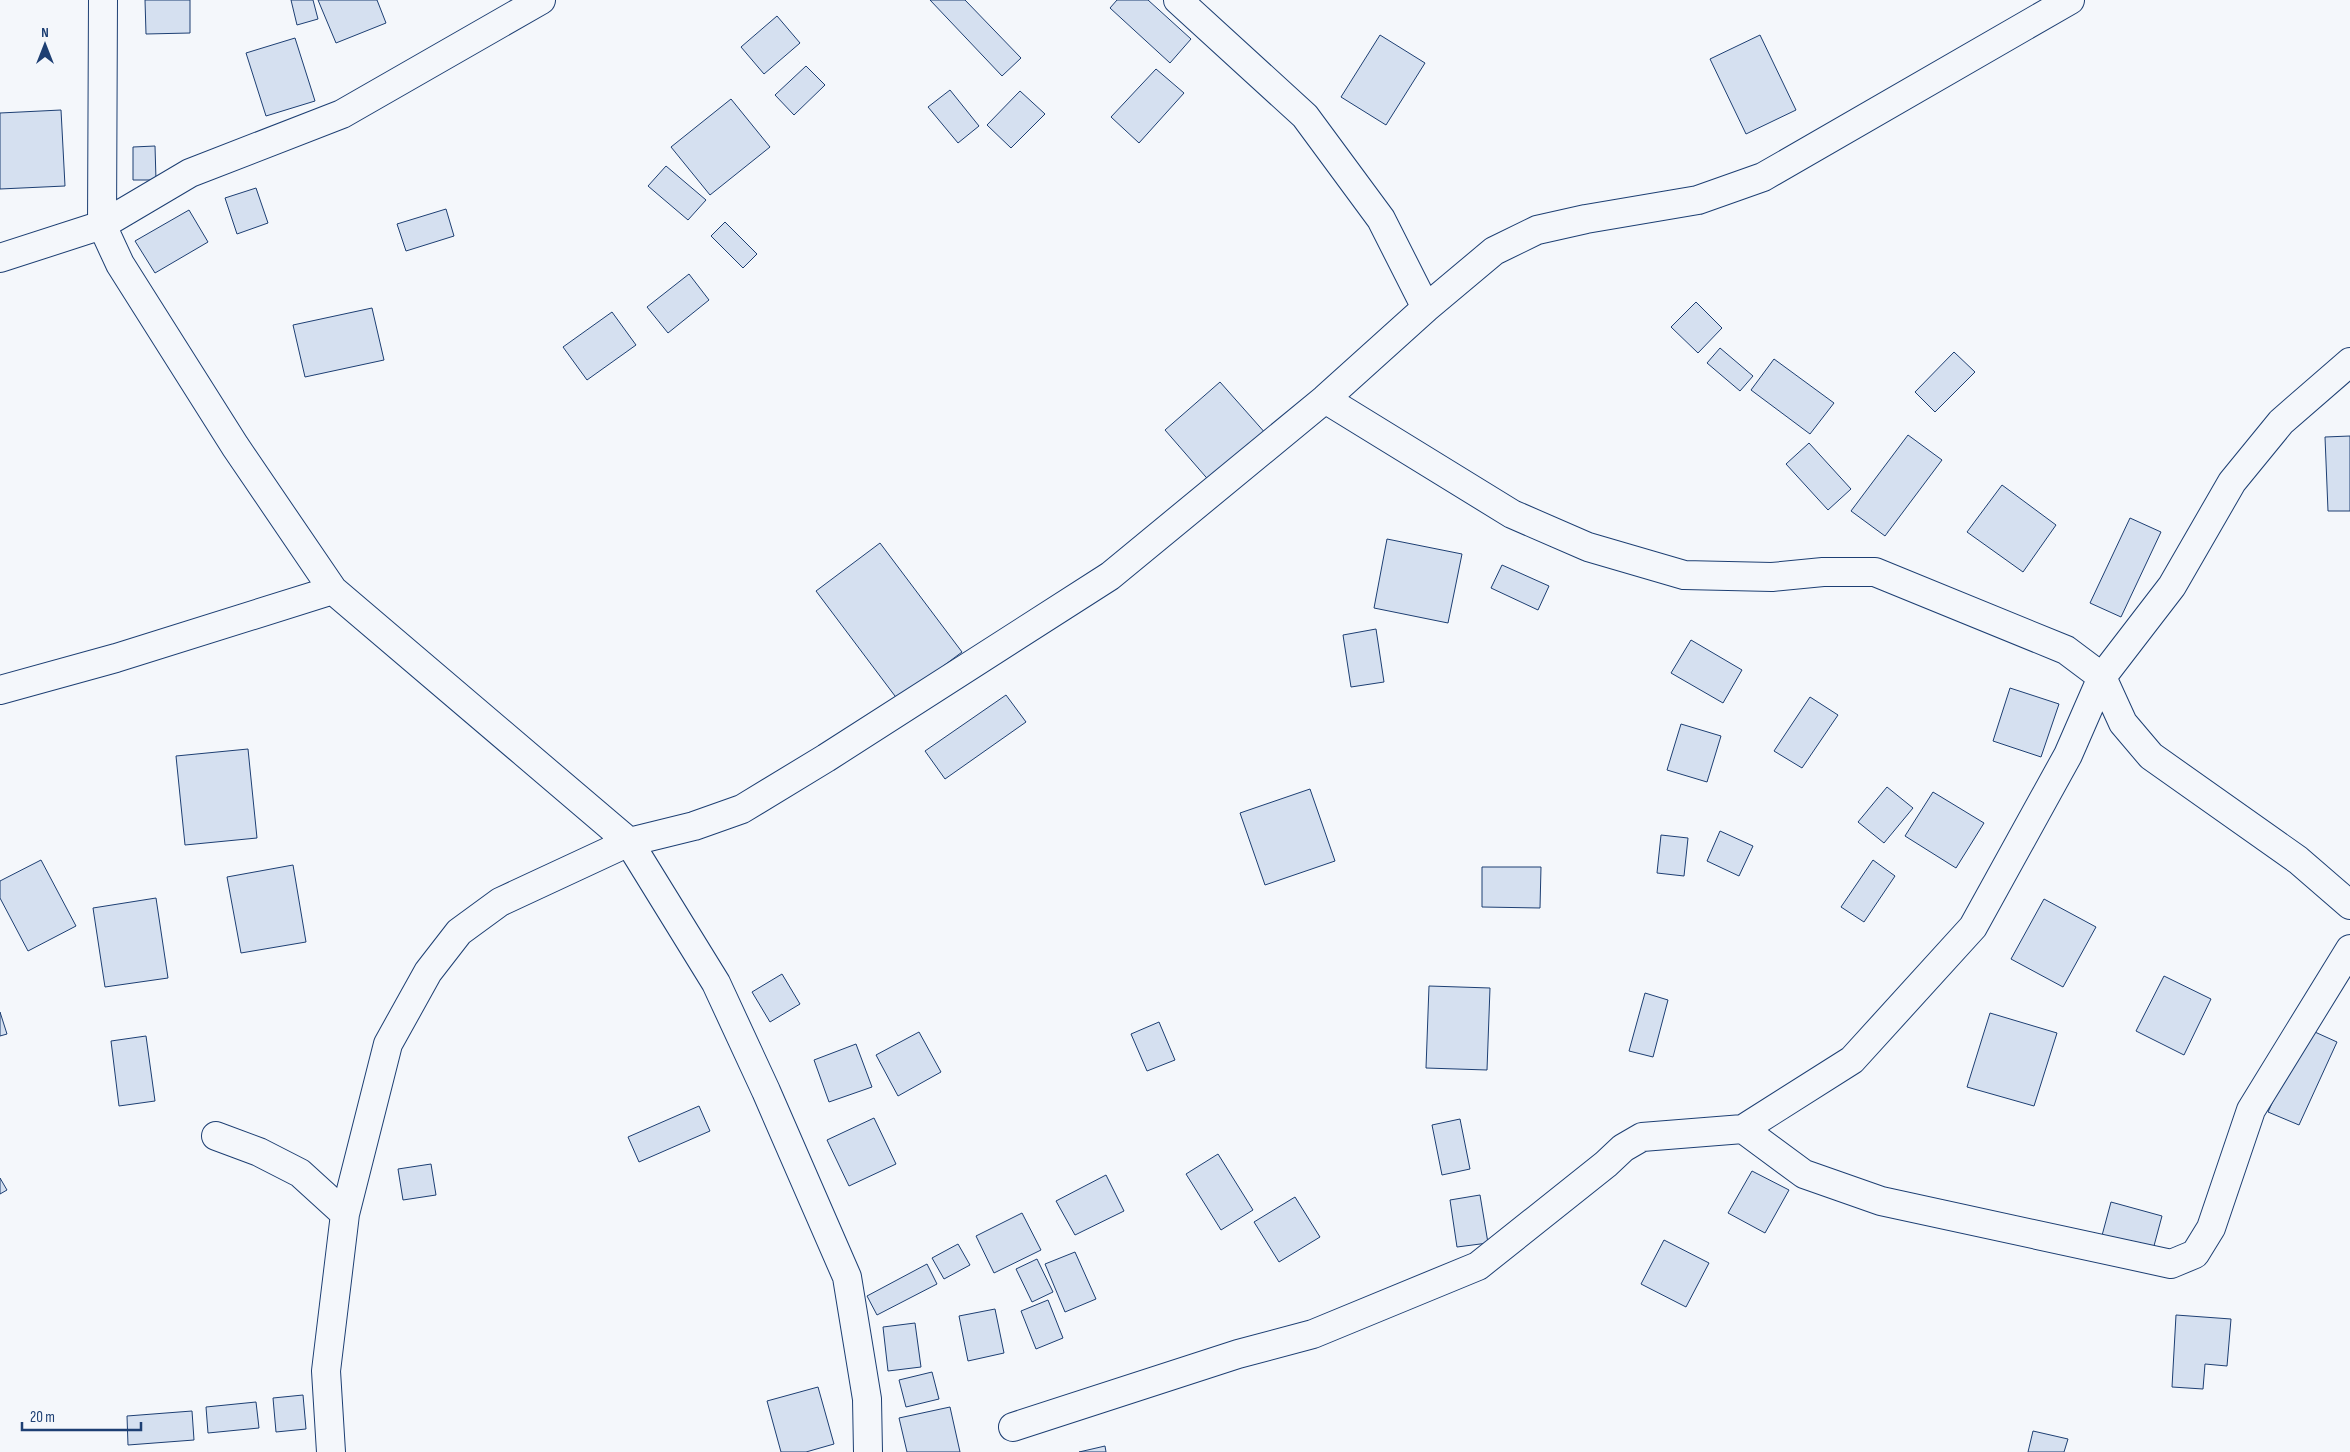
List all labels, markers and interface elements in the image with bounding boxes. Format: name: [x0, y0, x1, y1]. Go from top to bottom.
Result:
north arrow: [20, 20, 70, 70]
text: N: [41, 24, 49, 41]
scale bar: [22, 1400, 141, 1432]
text: 20 m: [30, 1408, 55, 1427]

